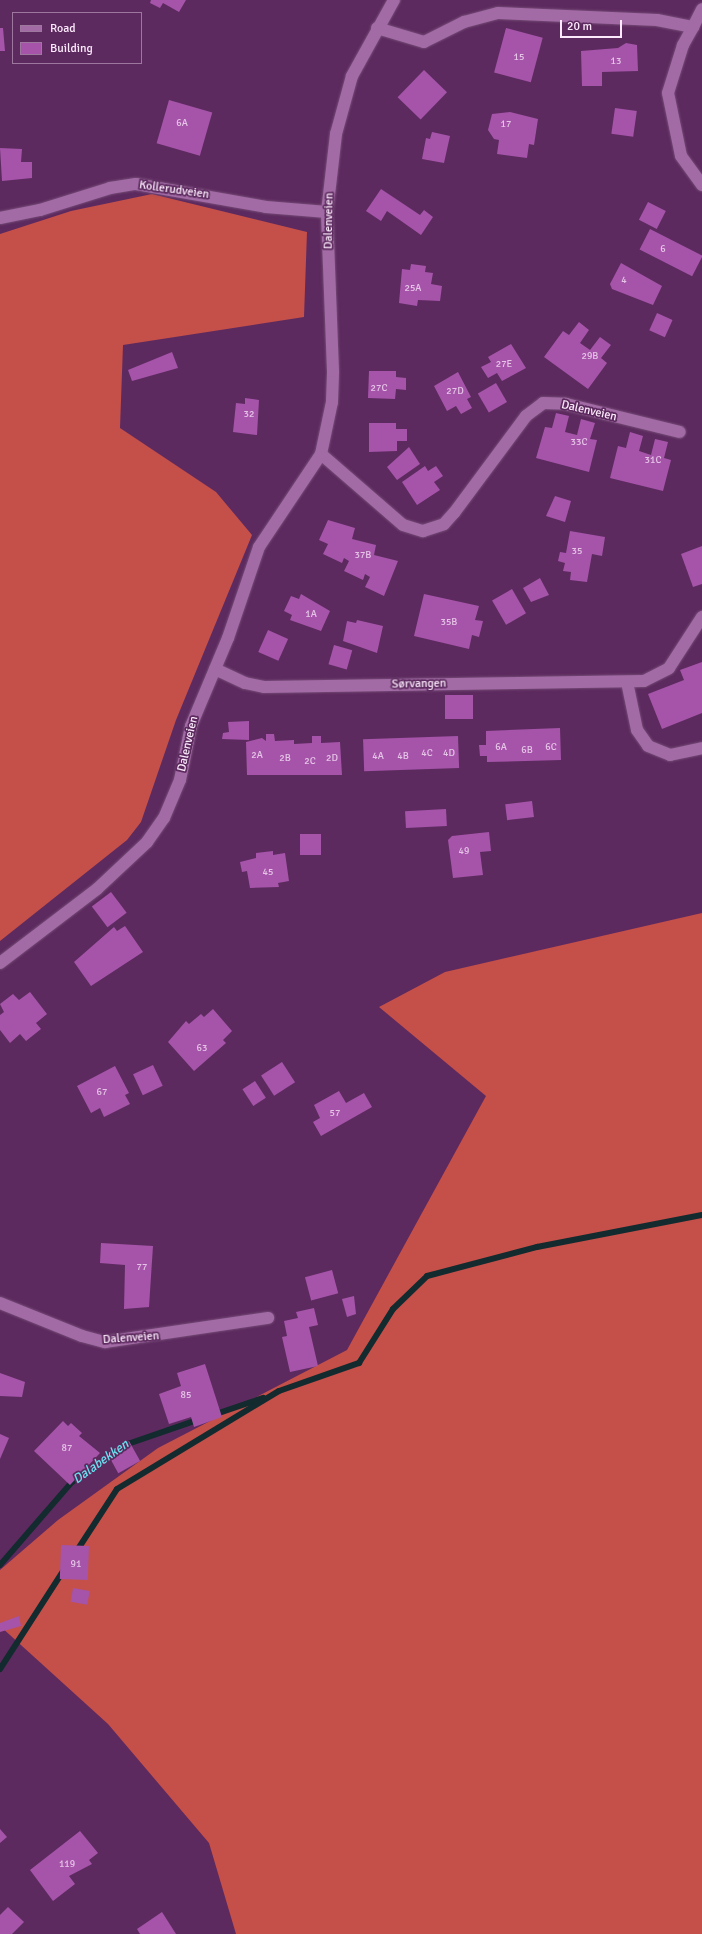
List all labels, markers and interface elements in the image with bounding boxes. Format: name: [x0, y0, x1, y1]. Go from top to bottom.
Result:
legend: [12, 12, 142, 64]
scale bar: [562, 12, 624, 38]
text: 20 m: [567, 19, 592, 34]
text: Road: [50, 21, 76, 36]
text: Building: [50, 41, 93, 56]
house number: 15: [514, 52, 524, 64]
house number: 13: [611, 56, 621, 68]
house number: 6A: [176, 118, 188, 130]
house number: 17: [501, 119, 511, 131]
street label: Kollerudveien: [138, 178, 210, 202]
street label: Dalenveien: [321, 193, 337, 249]
house number: 6: [660, 244, 666, 256]
house number: 4: [621, 275, 627, 287]
house number: 25A: [405, 283, 421, 295]
house number: 29B: [582, 351, 598, 363]
house number: 27E: [496, 359, 512, 371]
house number: 27C: [371, 383, 387, 395]
house number: 27D: [446, 386, 464, 398]
street label: Dalenveien: [560, 398, 618, 424]
house number: 32: [244, 409, 254, 421]
house number: 33C: [571, 437, 587, 449]
house number: 31C: [645, 455, 661, 467]
house number: 35: [572, 546, 582, 558]
house number: 37B: [355, 550, 371, 562]
house number: 1A: [305, 609, 317, 621]
house number: 35B: [441, 617, 457, 629]
street label: Sørvangen: [392, 676, 446, 692]
street label: Dalenveien: [175, 715, 201, 773]
house number: 6A: [495, 742, 507, 754]
house number: 6C: [545, 742, 557, 754]
house number: 6B: [521, 745, 533, 757]
house number: 4C: [421, 748, 433, 760]
house number: 4D: [443, 748, 455, 760]
house number: 2A: [251, 750, 263, 762]
house number: 4A: [372, 751, 384, 763]
house number: 4B: [397, 751, 409, 763]
house number: 2B: [279, 753, 291, 765]
house number: 2D: [326, 753, 338, 765]
house number: 2C: [304, 756, 316, 768]
house number: 49: [459, 846, 469, 858]
house number: 45: [263, 867, 273, 879]
house number: 63: [197, 1043, 207, 1055]
house number: 67: [97, 1087, 107, 1099]
house number: 57: [330, 1108, 340, 1120]
house number: 77: [137, 1262, 147, 1274]
street label: Dalenveien: [102, 1329, 160, 1347]
house number: 85: [181, 1390, 191, 1402]
water label: Dalabekken: [70, 1437, 132, 1487]
house number: 87: [62, 1443, 72, 1455]
house number: 91: [71, 1559, 81, 1571]
house number: 119: [59, 1859, 75, 1871]

